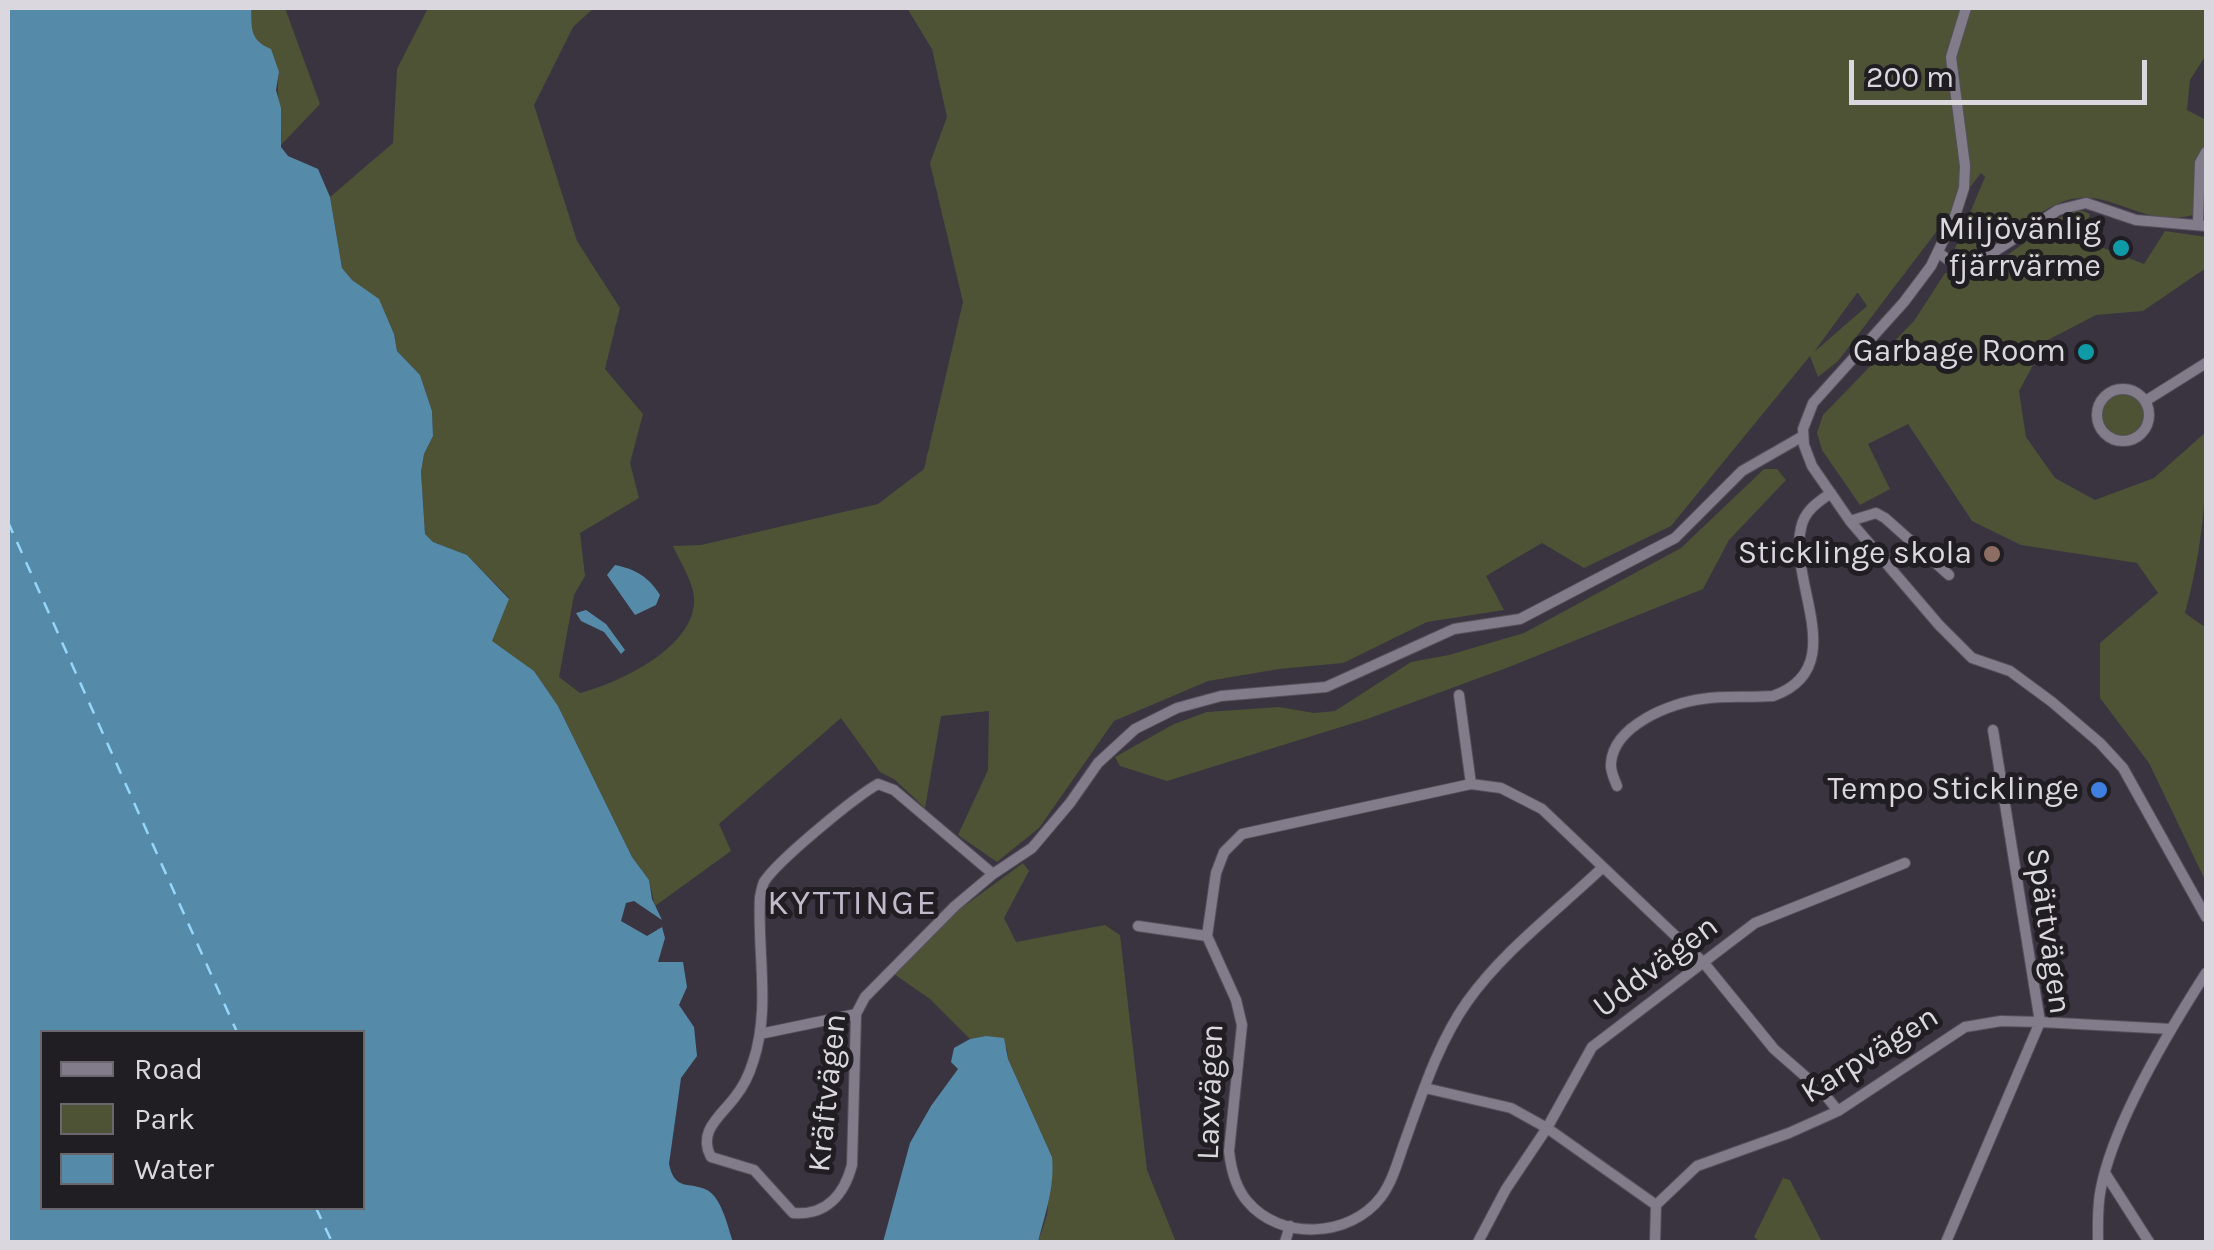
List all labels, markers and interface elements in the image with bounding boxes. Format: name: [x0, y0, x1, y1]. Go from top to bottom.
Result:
scale bar: [1854, 40, 2152, 102]
text: 200 m: [1866, 59, 1954, 95]
place label: Miljövänlig fjärrvärme: [1938, 211, 2101, 286]
marker: Miljövänlig fjärrvärme: [2110, 237, 2132, 259]
place label: Garbage Room: [1853, 333, 2066, 371]
marker: Garbage Room: [2075, 341, 2097, 363]
place label: Sticklinge skola: [1738, 535, 1972, 573]
marker: Sticklinge skola: [1981, 543, 2003, 565]
place label: Tempo Sticklinge: [1827, 771, 2079, 809]
marker: Tempo Sticklinge: [2088, 779, 2110, 801]
street label: Spättvägen: [2017, 846, 2079, 1016]
district label: KYTTINGE: [767, 883, 939, 925]
street label: Uddvägen: [1586, 908, 1726, 1026]
street label: Karpvägen: [1794, 998, 1946, 1112]
street label: Kräftvägen: [801, 1012, 855, 1174]
street label: Laxvägen: [1189, 1023, 1233, 1161]
legend: [40, 1030, 365, 1210]
text: Road: [134, 1051, 203, 1087]
text: Park: [134, 1101, 195, 1137]
text: Water: [134, 1151, 214, 1187]

